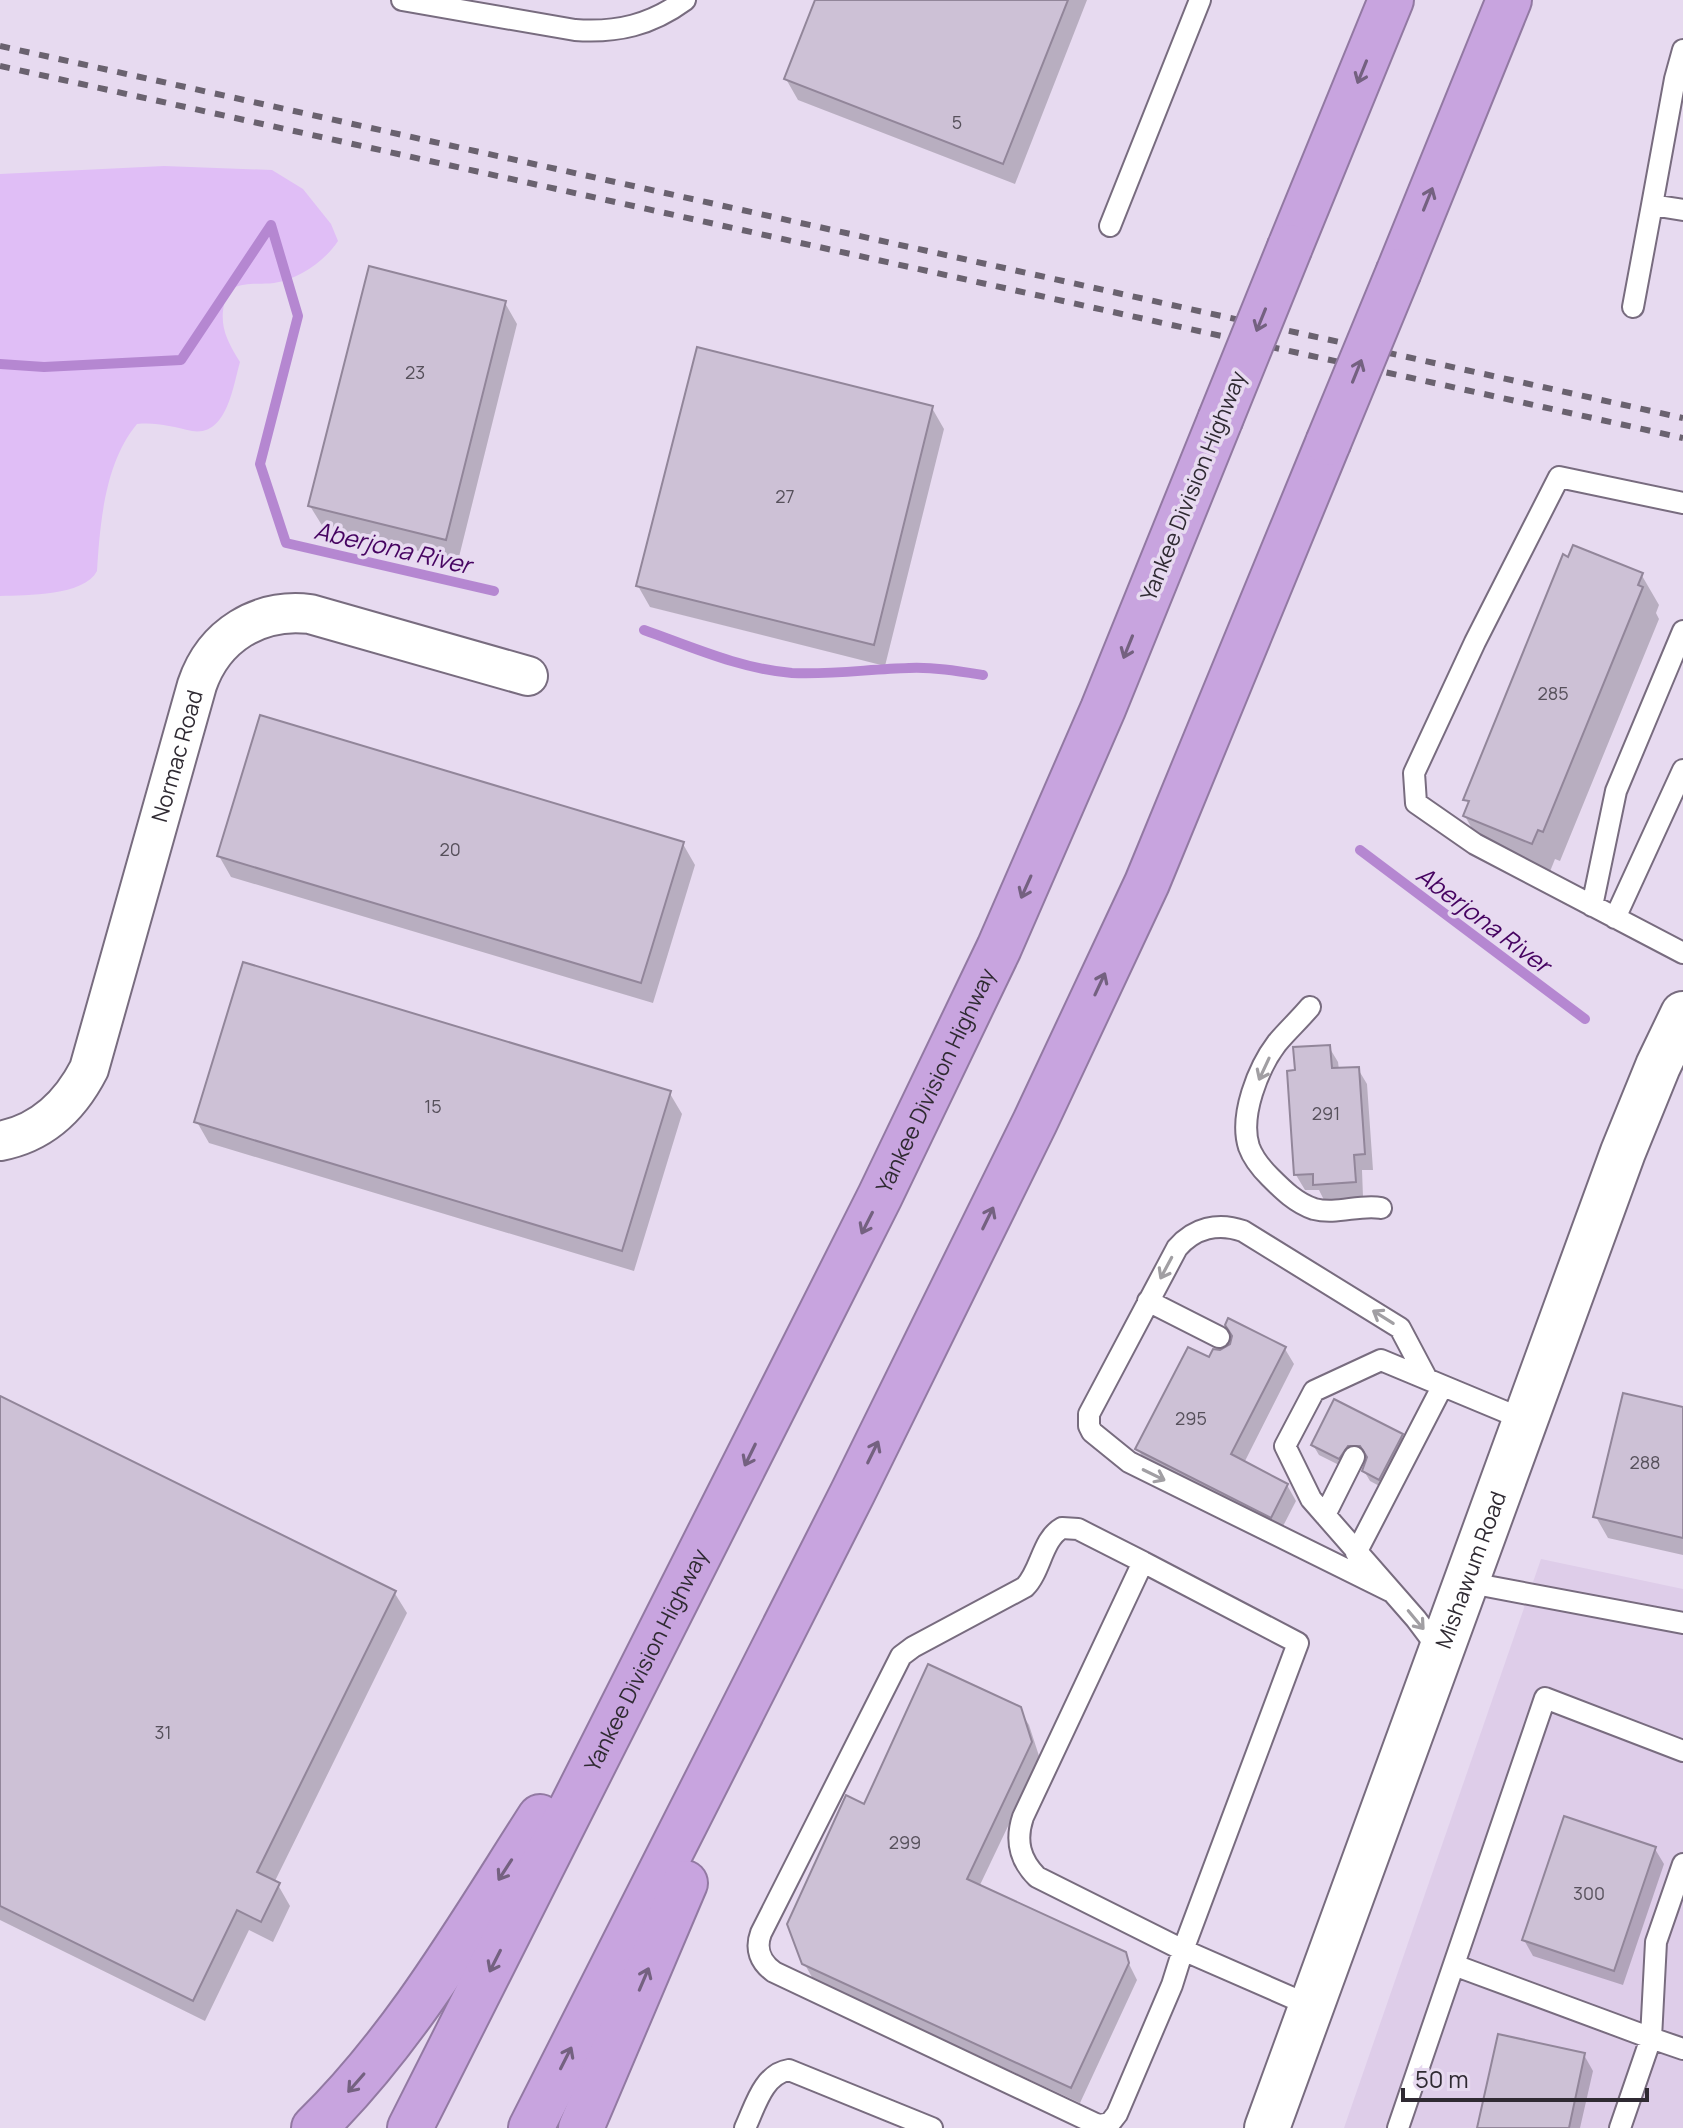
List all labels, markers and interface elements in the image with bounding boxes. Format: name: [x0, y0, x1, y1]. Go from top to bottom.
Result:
one-way arrow: [1354, 59, 1368, 84]
house number: 5: [952, 110, 962, 134]
one-way arrow: [1422, 187, 1436, 211]
one-way arrow: [1253, 307, 1267, 331]
one-way arrow: [1351, 359, 1366, 383]
house number: 23: [405, 360, 425, 384]
street label: Yankee Division Highway: [1133, 366, 1253, 605]
house number: 27: [775, 484, 795, 508]
water label: Aberjona River: [311, 513, 478, 582]
one-way arrow: [1119, 635, 1134, 659]
house number: 285: [1537, 681, 1569, 705]
street label: Normac Road: [144, 687, 210, 825]
house number: 20: [439, 837, 461, 861]
water label: Aberjona River: [1410, 858, 1560, 982]
one-way arrow: [1018, 875, 1033, 899]
street label: Yankee Division Highway: [869, 963, 1002, 1198]
one-way arrow: [1093, 972, 1108, 996]
one-way arrow: [1256, 1057, 1271, 1081]
house number: 15: [424, 1094, 442, 1118]
house number: 291: [1312, 1101, 1340, 1125]
one-way arrow: [981, 1207, 996, 1231]
one-way arrow: [858, 1211, 874, 1234]
one-way arrow: [1158, 1255, 1173, 1279]
one-way arrow: [1372, 1309, 1395, 1325]
house number: 295: [1175, 1406, 1207, 1430]
one-way arrow: [866, 1440, 881, 1464]
one-way arrow: [742, 1443, 757, 1467]
house number: 288: [1629, 1450, 1661, 1474]
one-way arrow: [1141, 1467, 1165, 1483]
street label: Mishawum Road: [1428, 1487, 1513, 1653]
street label: Yankee Division Highway: [577, 1543, 715, 1777]
one-way arrow: [1407, 1609, 1425, 1630]
house number: 31: [155, 1720, 171, 1744]
house number: 299: [889, 1830, 921, 1854]
one-way arrow: [497, 1859, 514, 1881]
house number: 300: [1573, 1881, 1605, 1905]
one-way arrow: [486, 1948, 502, 1972]
one-way arrow: [637, 1967, 652, 1992]
one-way arrow: [559, 2047, 574, 2071]
scale bar: [1403, 2052, 1647, 2102]
text: 50 m: [1415, 2062, 1469, 2095]
one-way arrow: [348, 2073, 366, 2093]

